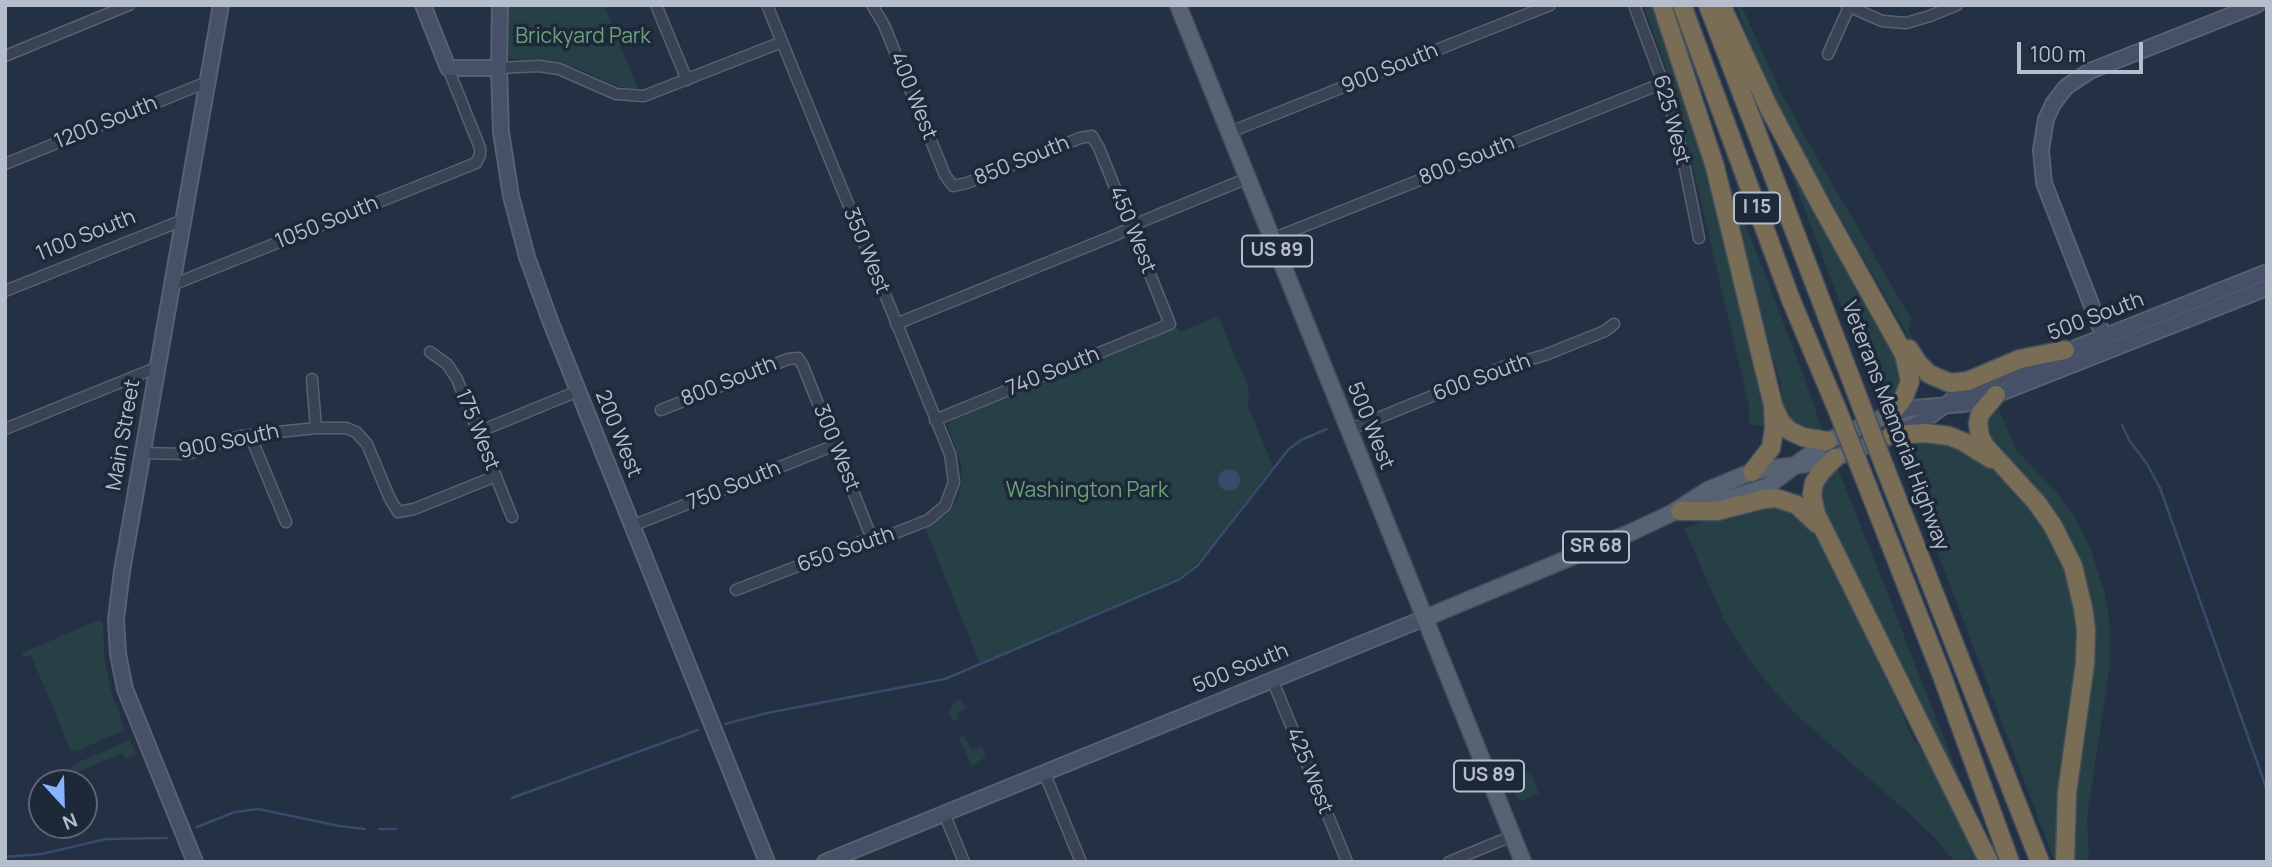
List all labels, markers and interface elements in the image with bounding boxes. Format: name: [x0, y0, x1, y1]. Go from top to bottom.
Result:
park label: Brickyard Park: [515, 24, 651, 50]
scale bar: [2020, 28, 2146, 72]
street label: 900 South: [1338, 38, 1442, 100]
text: 100 m: [2030, 40, 2086, 68]
street label: 400 West: [884, 48, 942, 144]
street label: 625 West: [1647, 73, 1695, 167]
street label: 1200 South: [51, 91, 161, 155]
street label: 800 South: [1416, 130, 1518, 192]
street label: 850 South: [971, 131, 1073, 191]
street label: 450 West: [1103, 183, 1161, 277]
street label: 1050 South: [272, 191, 382, 255]
road number: I 15: [1734, 192, 1780, 224]
street label: 350 West: [837, 204, 895, 298]
street label: 1100 South: [33, 205, 139, 267]
road number: US 89: [1242, 235, 1312, 266]
street label: 500 South: [2044, 287, 2148, 347]
street label: Veterans Memorial Highway: [1836, 298, 1954, 554]
street label: 740 South: [1003, 342, 1103, 402]
street label: 600 South: [1430, 349, 1534, 407]
street label: 800 South: [678, 351, 780, 413]
street label: Main Street: [102, 377, 146, 493]
street label: 500 West: [1341, 379, 1399, 473]
street label: 175 West: [449, 386, 505, 474]
street label: 200 West: [589, 387, 647, 481]
street label: 300 West: [807, 401, 865, 495]
street label: 900 South: [177, 419, 281, 465]
street label: 750 South: [684, 456, 784, 516]
park label: Washington Park: [1006, 478, 1168, 504]
street label: 650 South: [794, 522, 898, 578]
road number: SR 68: [1563, 532, 1629, 562]
street label: 500 South: [1190, 638, 1292, 700]
street label: 425 West: [1280, 724, 1338, 818]
road number: US 89: [1454, 761, 1524, 792]
north arrow: [28, 769, 98, 839]
text: N: [59, 807, 81, 836]

